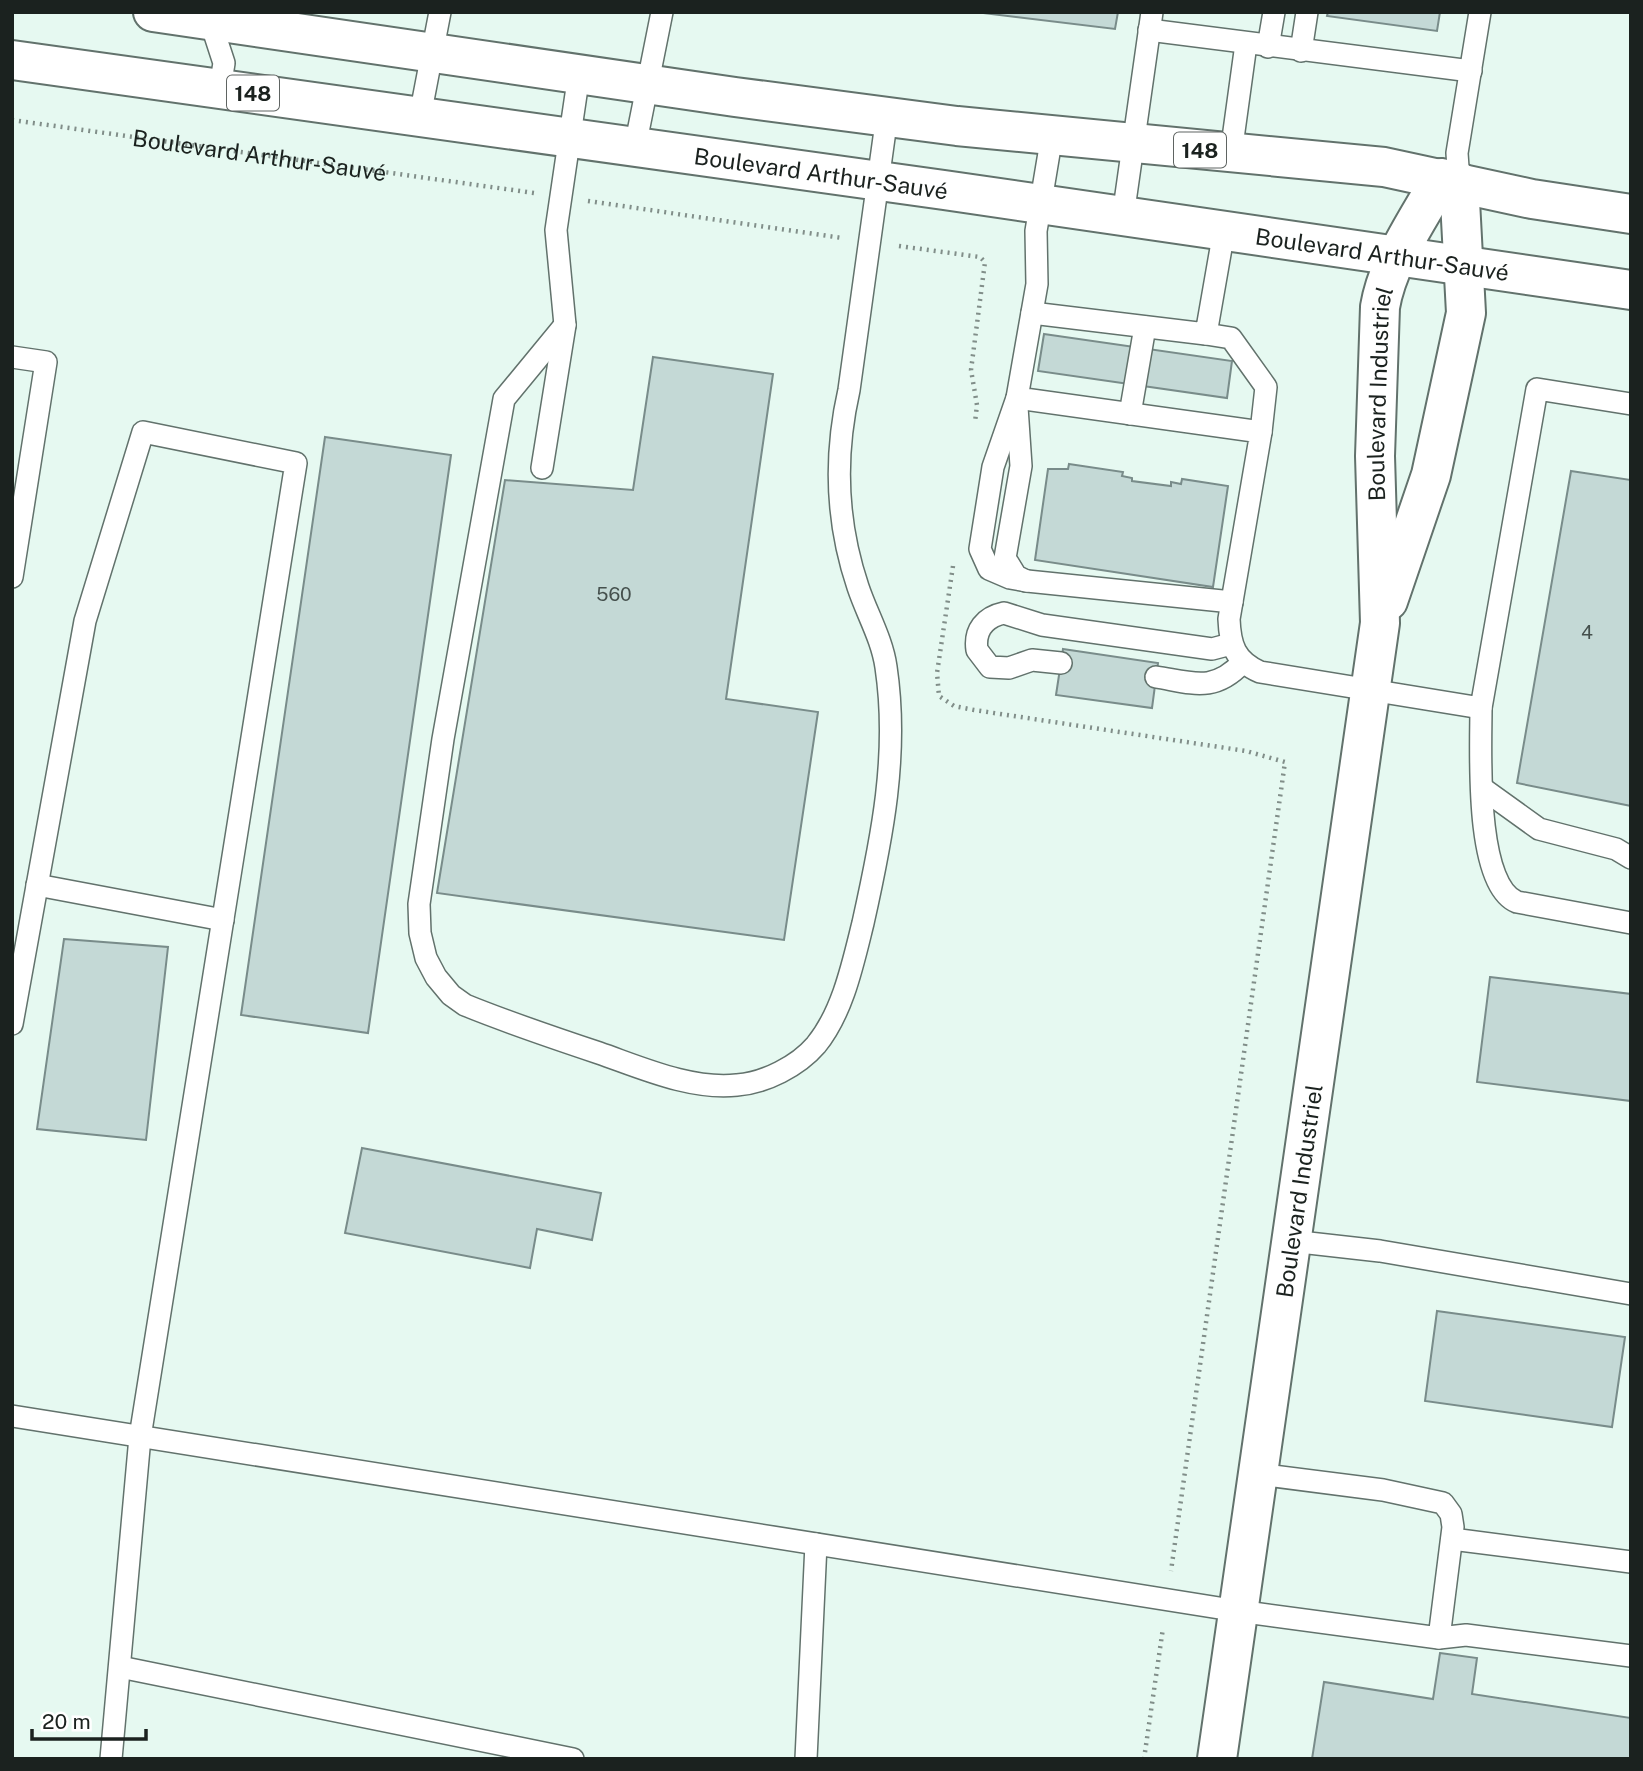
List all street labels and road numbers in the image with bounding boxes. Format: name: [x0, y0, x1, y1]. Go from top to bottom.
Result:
road number: 148: [227, 76, 279, 110]
street label: Boulevard Arthur-Sauvé: [131, 124, 388, 186]
road number: 148: [1174, 132, 1226, 168]
street label: Boulevard Arthur-Sauvé: [693, 142, 950, 204]
street label: Boulevard Arthur-Sauvé: [1254, 222, 1511, 286]
street label: Boulevard Industriel: [1361, 283, 1398, 502]
street label: Boulevard Industriel: [1270, 1082, 1327, 1299]

